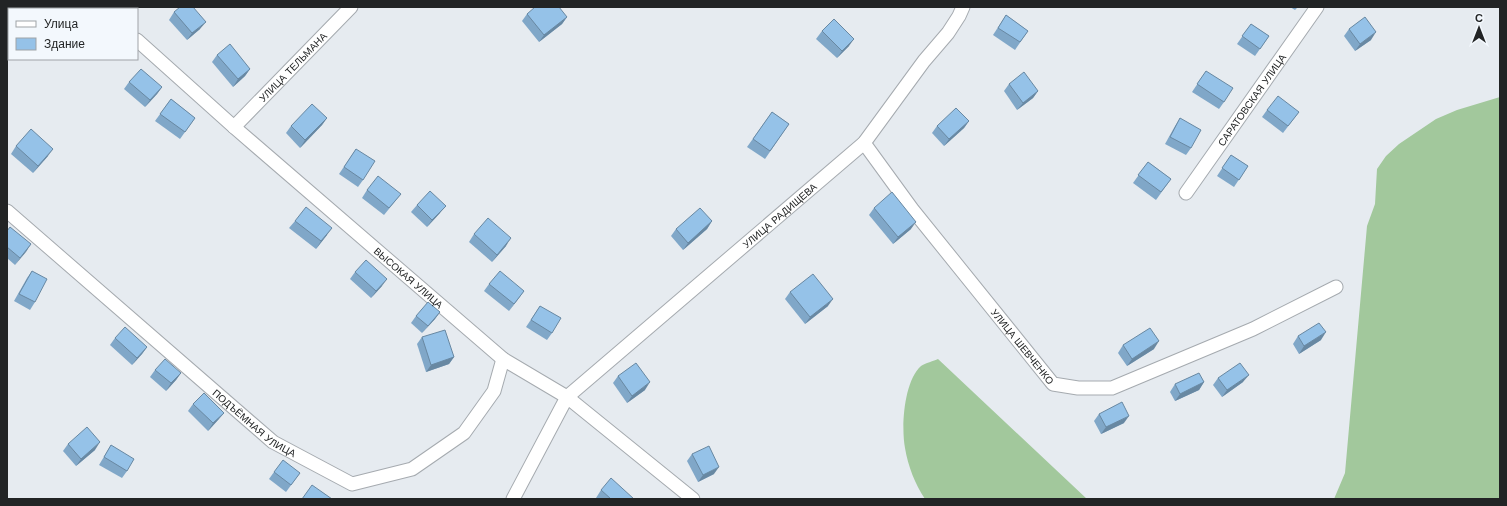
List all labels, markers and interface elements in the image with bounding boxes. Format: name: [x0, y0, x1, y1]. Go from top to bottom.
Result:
legend: [8, 8, 138, 60]
north arrow: [1459, 8, 1499, 48]
text: С: [1475, 12, 1483, 25]
text: Улица: [44, 17, 78, 31]
street label: УЛИЦА ТЕЛЬМАНА: [257, 30, 329, 104]
text: Здание: [44, 37, 85, 51]
street label: САРАТОВСКАЯ УЛИЦА: [1216, 52, 1288, 148]
street label: УЛИЦА РАДИЩЕВА: [740, 181, 819, 250]
street label: ВЫСОКАЯ УЛИЦА: [372, 245, 446, 311]
street label: УЛИЦА ШЕВЧЕНКО: [989, 307, 1056, 386]
street label: ПОДЪЁМНАЯ УЛИЦА: [211, 387, 298, 459]

